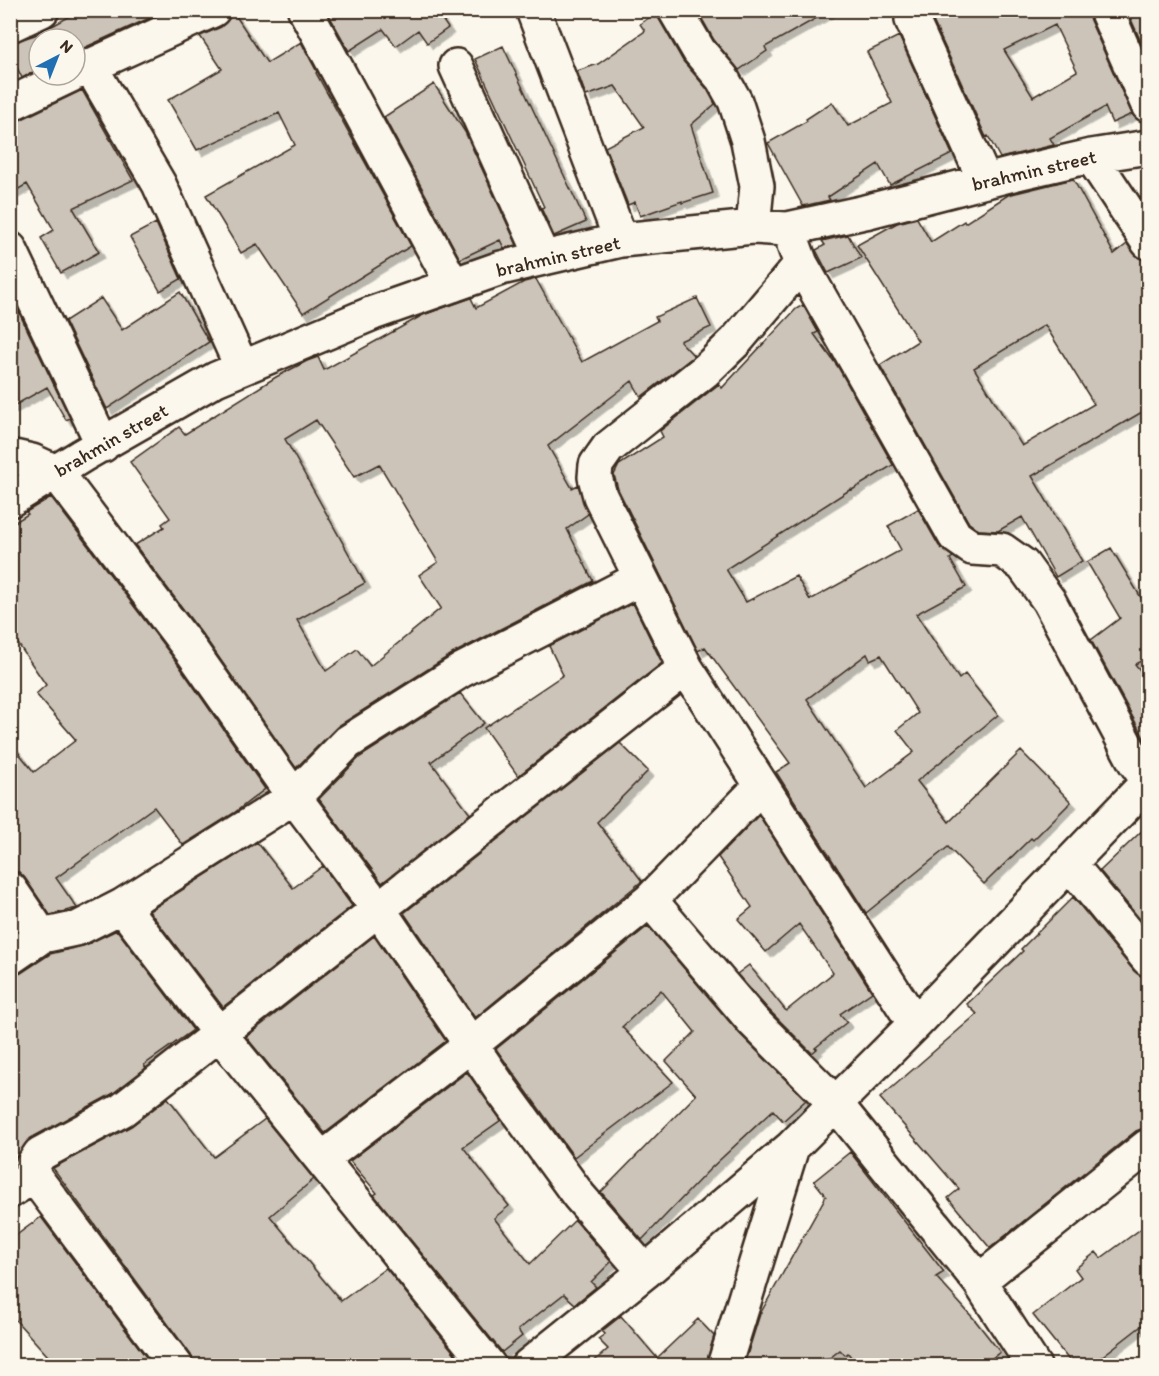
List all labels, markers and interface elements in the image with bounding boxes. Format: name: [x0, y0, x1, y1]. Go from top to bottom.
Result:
north arrow: [27, 27, 87, 87]
text: N: [56, 36, 77, 57]
street label: brahmin street: [969, 144, 1099, 196]
street label: brahmin street: [493, 230, 623, 282]
street label: brahmin street: [50, 398, 172, 482]

